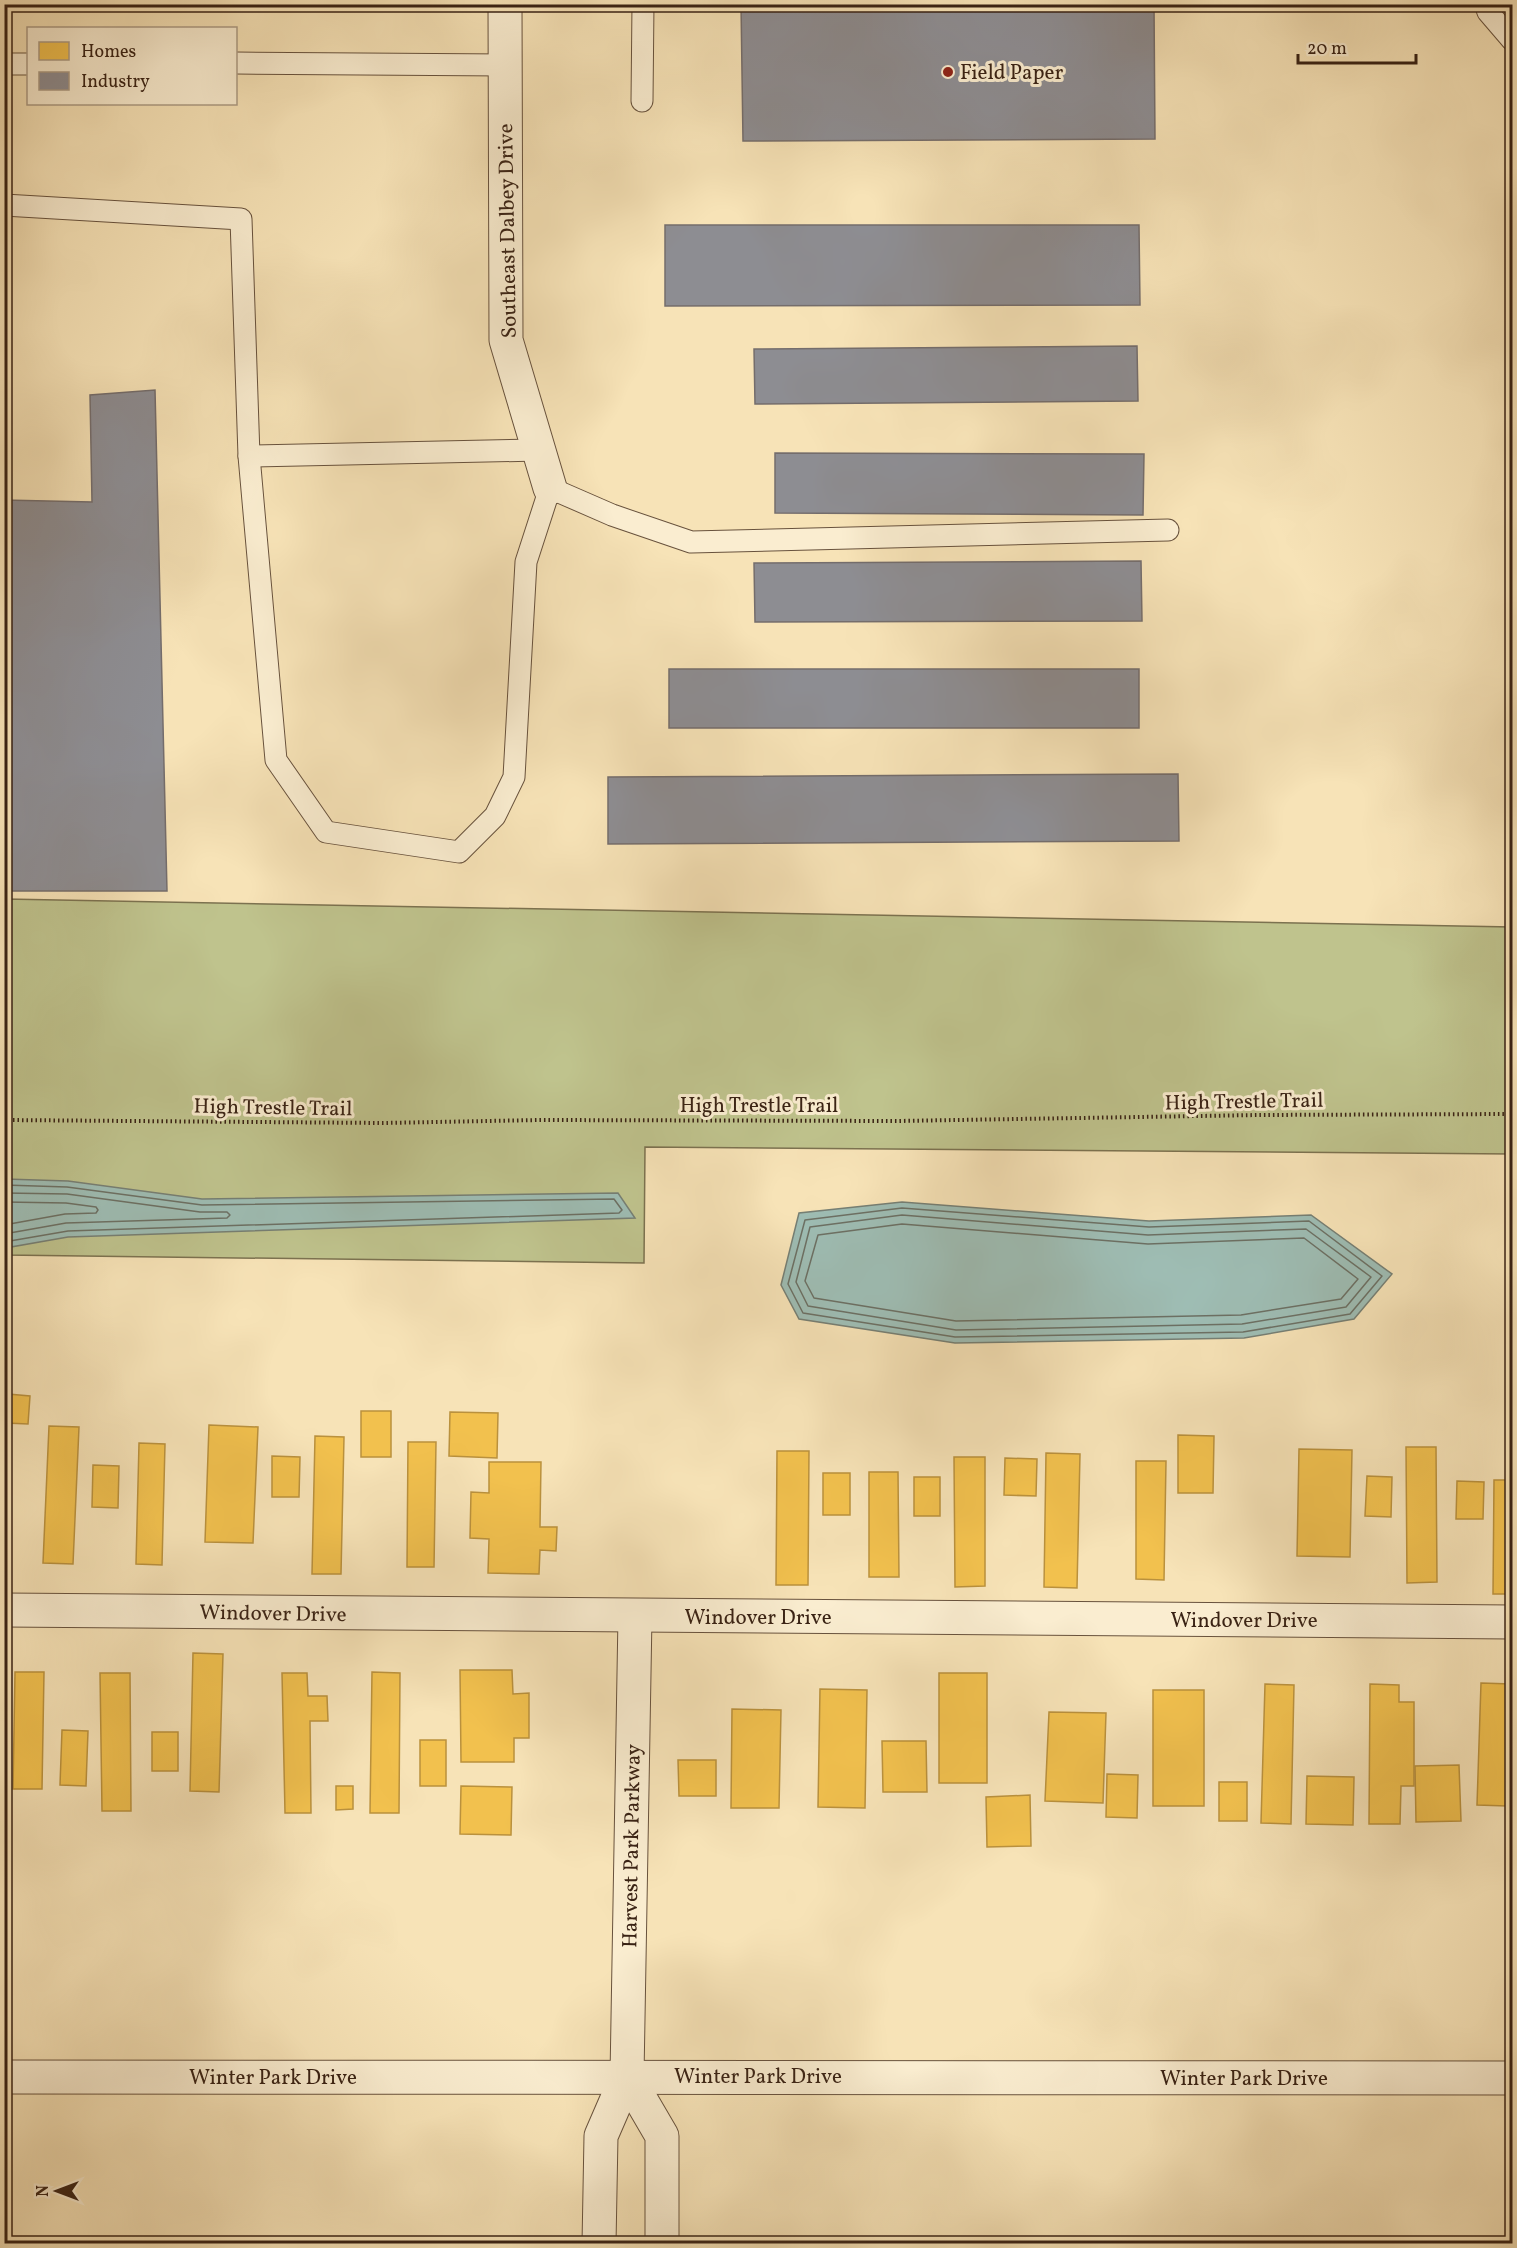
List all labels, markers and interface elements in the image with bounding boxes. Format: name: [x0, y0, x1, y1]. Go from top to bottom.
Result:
legend: [27, 27, 237, 105]
scale bar: [1298, 27, 1416, 65]
text: 20 m: [1307, 37, 1347, 62]
text: Homes: [81, 40, 136, 65]
place label: Field Paper: [960, 59, 1063, 88]
marker: Field Paper: [941, 65, 955, 79]
text: Industry: [81, 70, 150, 95]
street label: Southeast Dalbey Drive: [492, 123, 525, 339]
street label: High Trestle Trail: [1164, 1087, 1324, 1118]
street label: High Trestle Trail: [680, 1092, 838, 1121]
street label: High Trestle Trail: [193, 1093, 353, 1124]
street label: Windover Drive: [199, 1599, 347, 1630]
street label: Windover Drive: [684, 1604, 832, 1633]
street label: Windover Drive: [1170, 1607, 1318, 1636]
street label: Harvest Park Parkway: [616, 1743, 649, 1948]
street label: Winter Park Drive: [674, 2063, 842, 2092]
street label: Winter Park Drive: [189, 2064, 357, 2093]
street label: Winter Park Drive: [1160, 2065, 1328, 2094]
north arrow: [27, 2161, 87, 2221]
text: N: [33, 2185, 55, 2197]

